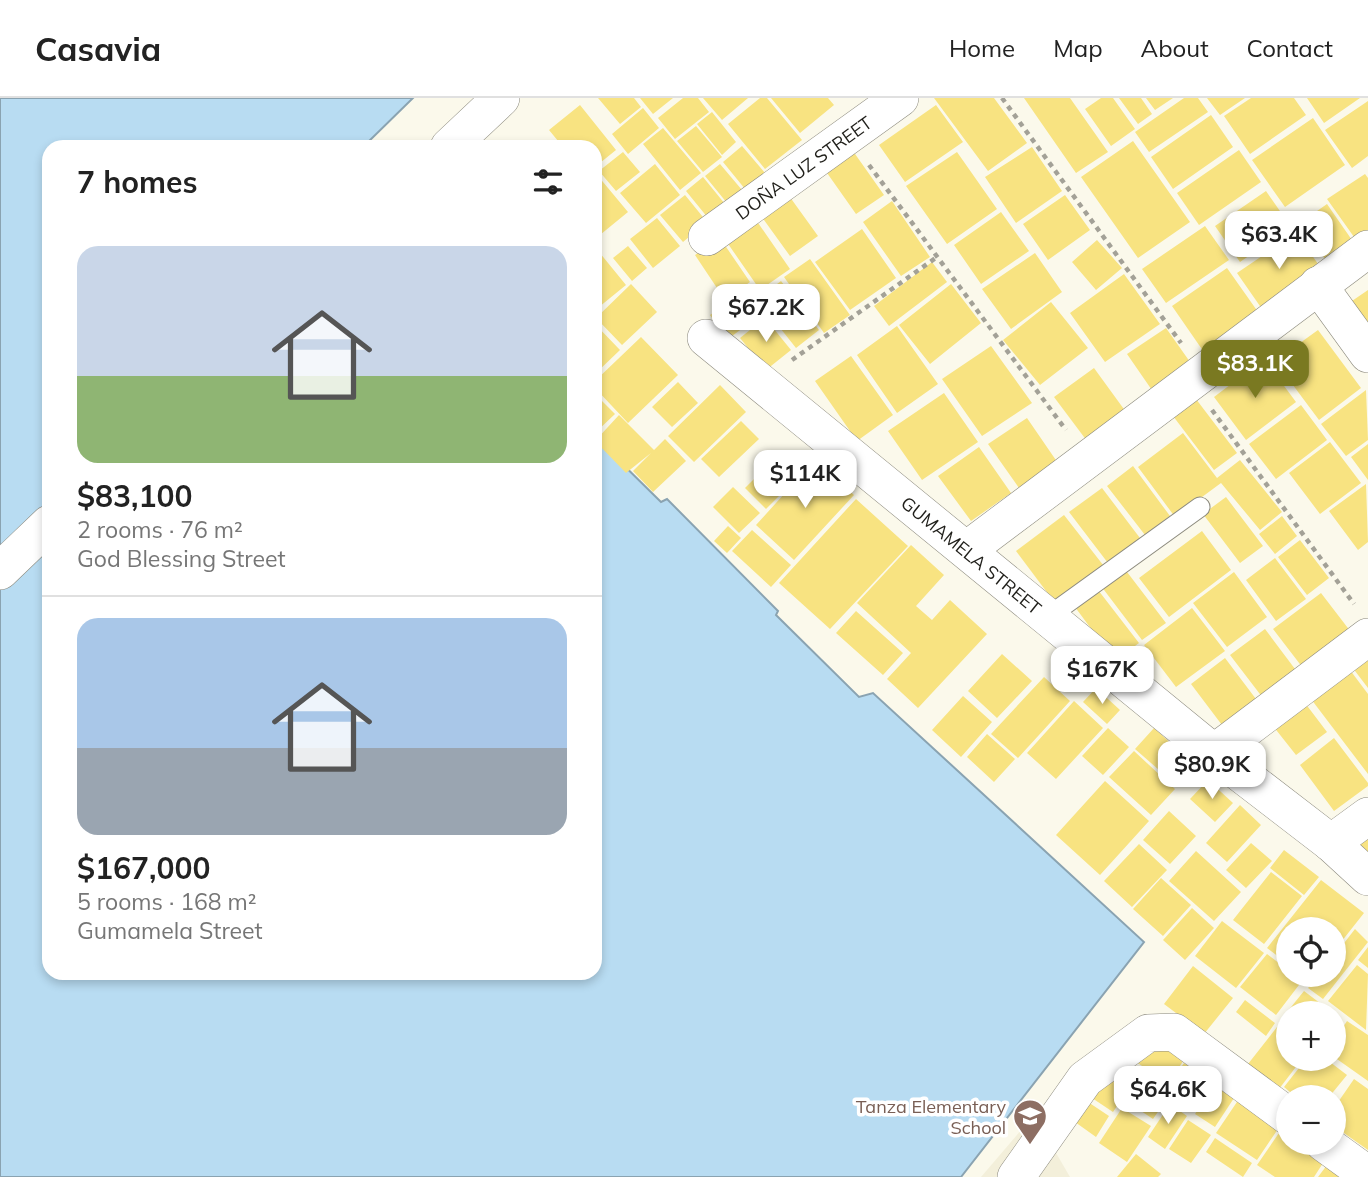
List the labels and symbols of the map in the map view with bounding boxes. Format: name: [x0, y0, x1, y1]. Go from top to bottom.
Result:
street label: DOÑA LUZ STREET: [731, 110, 876, 224]
pin: $63.4K: [1222, 212, 1336, 271]
pin: $67.2K: [709, 285, 823, 344]
pin: $83.1K: [1198, 341, 1312, 400]
pin: $114K: [756, 450, 854, 510]
street label: GUMAMELA STREET: [897, 491, 1047, 619]
pin: $167K: [1053, 646, 1151, 706]
pin: $80.9K: [1155, 742, 1269, 801]
pin: $64.6K: [1111, 1066, 1225, 1126]
place label: Tanza Elementary School: [856, 1095, 1006, 1139]
school or university icon: Tanza Elementary School: [1011, 1097, 1049, 1146]

